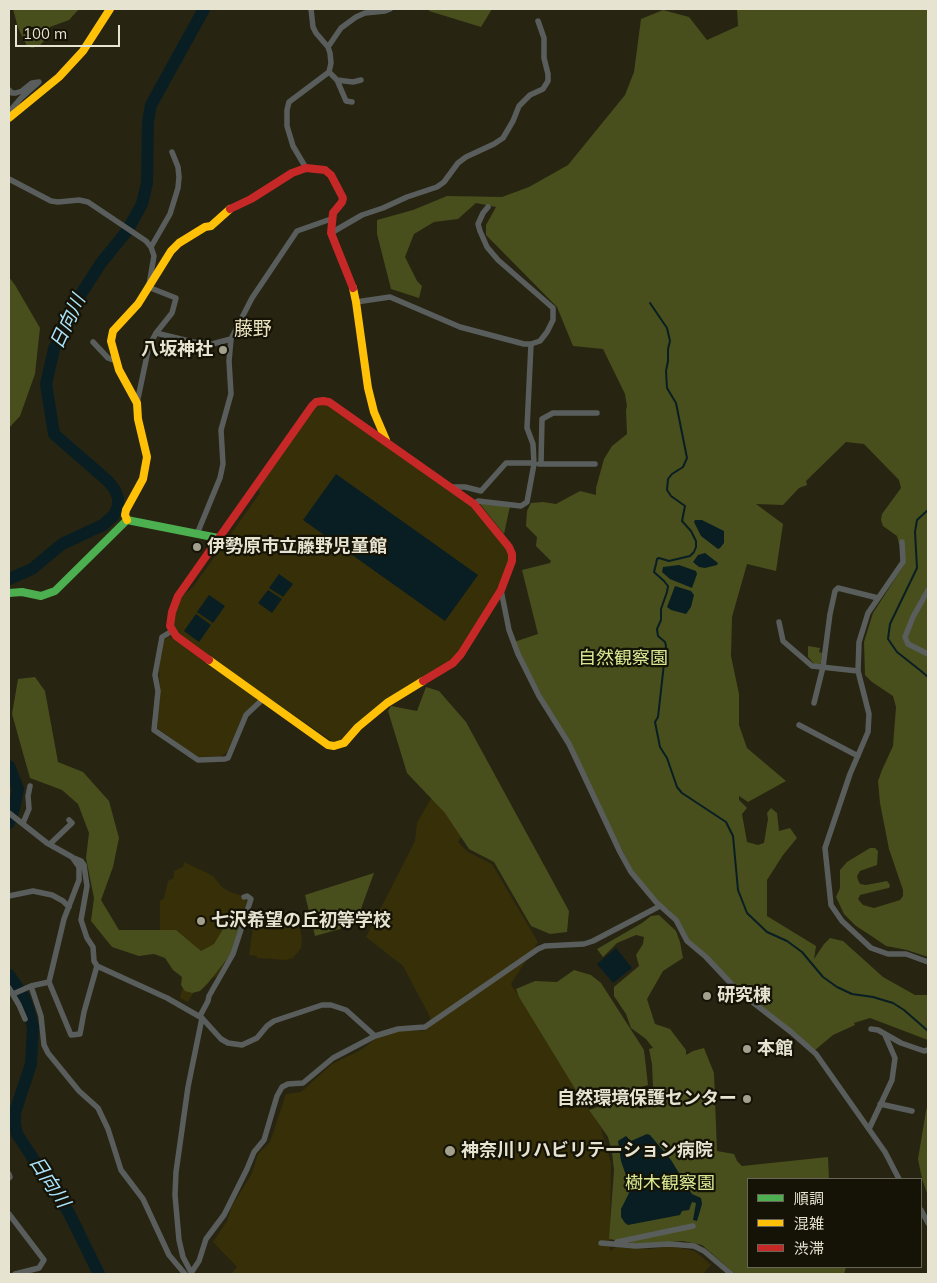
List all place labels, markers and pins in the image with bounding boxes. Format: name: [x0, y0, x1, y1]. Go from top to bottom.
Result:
place label: 八坂神社: [141, 339, 213, 361]
marker: 八坂神社: [217, 344, 229, 356]
place label: 伊勢原市立藤野児童館: [207, 536, 387, 558]
marker: 伊勢原市立藤野児童館: [191, 541, 203, 553]
place label: 七沢希望の丘初等学校: [211, 910, 391, 932]
marker: 七沢希望の丘初等学校: [195, 915, 207, 927]
place label: 研究棟: [717, 985, 771, 1007]
marker: 研究棟: [701, 990, 713, 1002]
place label: 本館: [757, 1038, 793, 1060]
marker: 本館: [741, 1043, 753, 1055]
place label: 自然環境保護センター: [557, 1088, 737, 1110]
marker: 自然環境保護センター: [741, 1093, 753, 1105]
place label: 神奈川リハビリテーション病院: [461, 1140, 713, 1162]
marker: 神奈川リハビリテーション病院: [443, 1144, 457, 1158]

